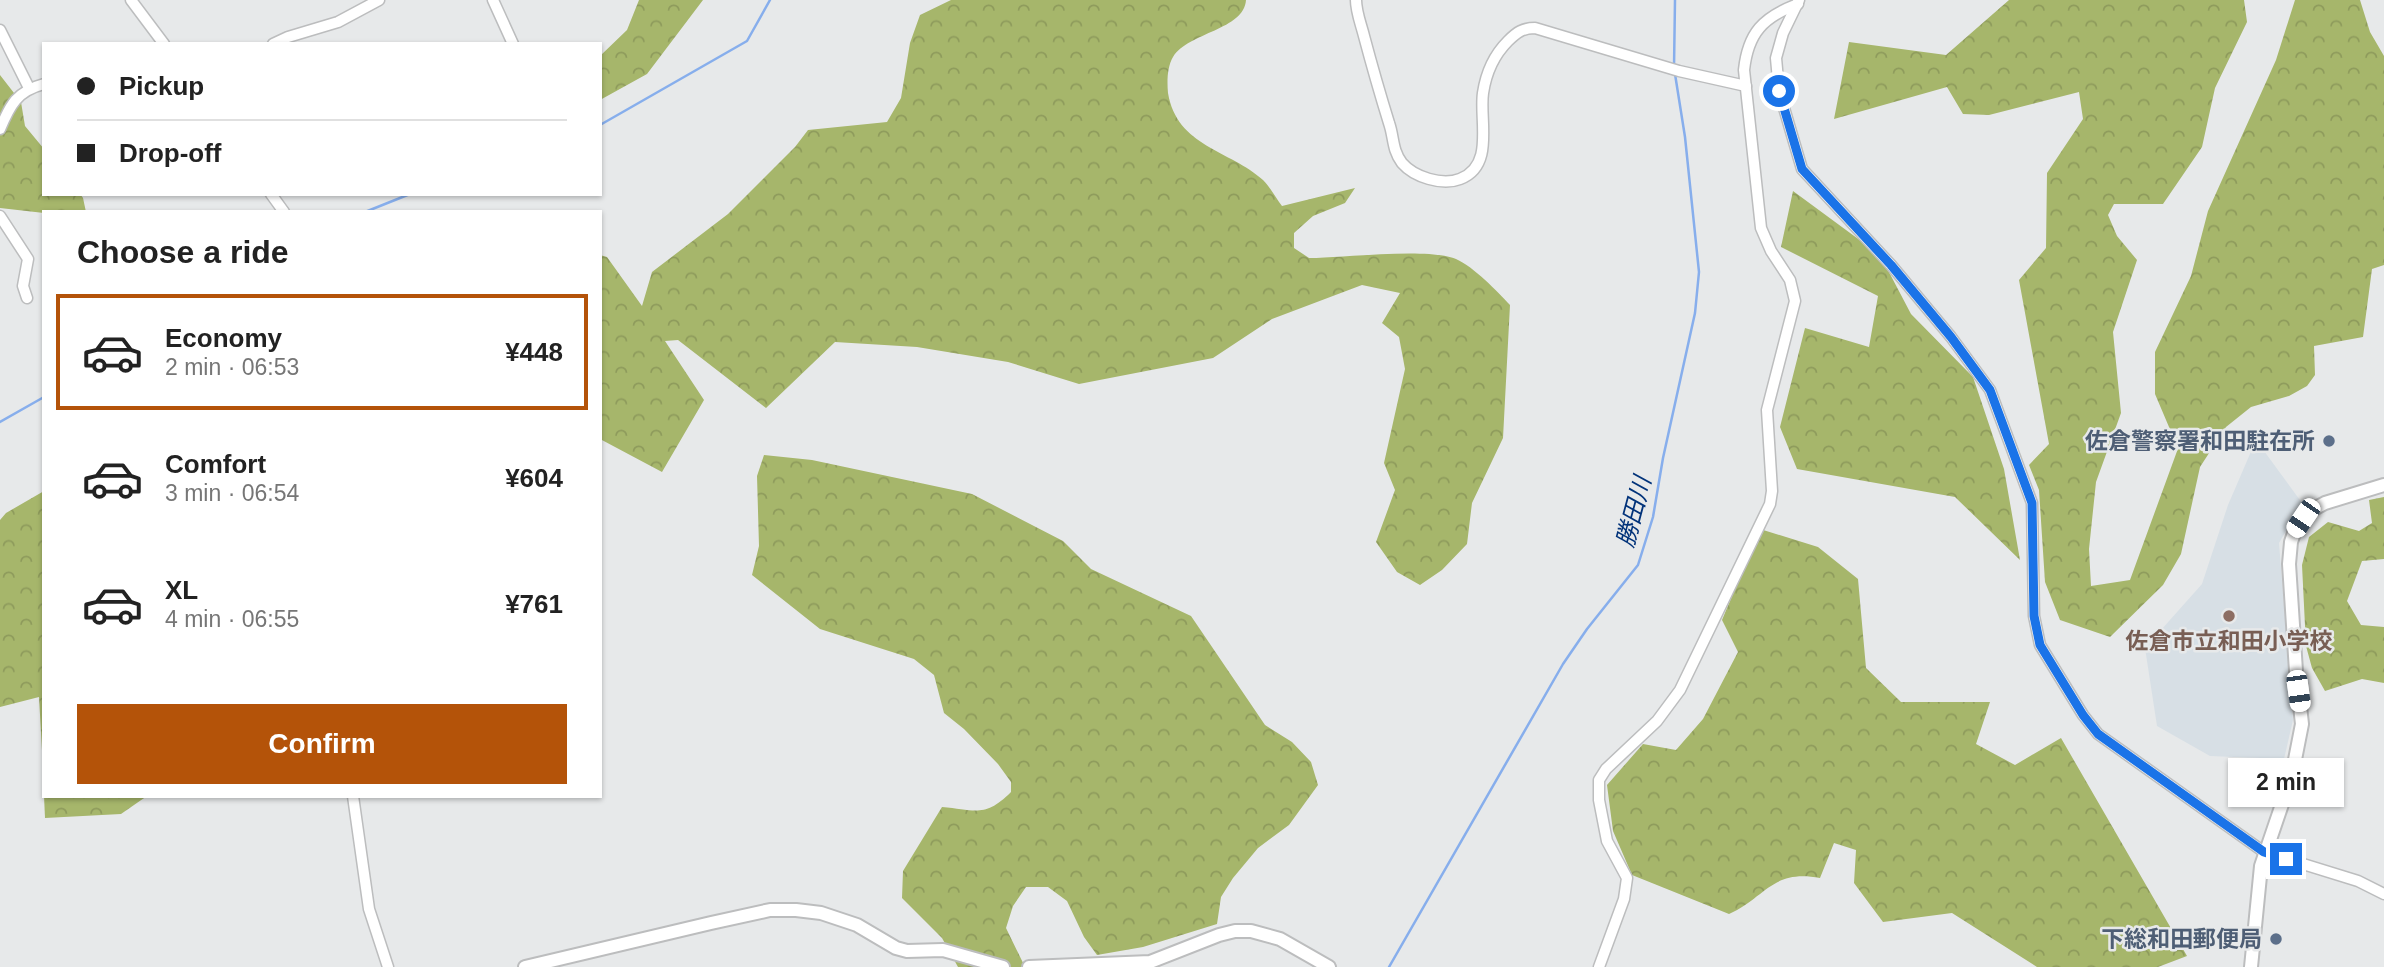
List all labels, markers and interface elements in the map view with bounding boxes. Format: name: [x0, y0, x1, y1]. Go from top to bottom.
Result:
text: Pickup: [119, 71, 204, 101]
route start: [1763, 75, 1795, 107]
text: Drop-off: [119, 138, 222, 168]
text: Choose a ride: [77, 234, 289, 270]
icon: car: [81, 321, 144, 384]
text: Economy: [165, 323, 282, 353]
text: ¥448: [505, 337, 563, 367]
text: 2 min · 06:53: [165, 354, 299, 380]
place label: 佐倉警察署和田駐在所: [2085, 428, 2315, 454]
marker: 佐倉警察署和田駐在所: [2321, 433, 2337, 449]
icon: car: [81, 447, 144, 510]
text: Comfort: [165, 449, 266, 479]
text: ¥604: [505, 463, 563, 493]
water label: 勝田川: [1611, 471, 1657, 550]
text: 3 min · 06:54: [165, 480, 299, 506]
car: [2283, 495, 2324, 541]
icon: car: [81, 573, 144, 636]
text: XL: [165, 575, 198, 605]
text: ¥761: [505, 589, 563, 619]
text: 4 min · 06:55: [165, 606, 299, 632]
marker: 佐倉市立和田小学校: [2221, 608, 2237, 624]
place label: 佐倉市立和田小学校: [2126, 628, 2333, 654]
car: [2285, 669, 2312, 713]
button: Confirm: [77, 704, 567, 784]
callout: 2 min: [2228, 758, 2344, 806]
text: 2 min: [2256, 769, 2316, 795]
route end: [2270, 843, 2302, 875]
place label: 下総和田郵便局: [2101, 926, 2262, 952]
marker: 下総和田郵便局: [2268, 931, 2284, 947]

